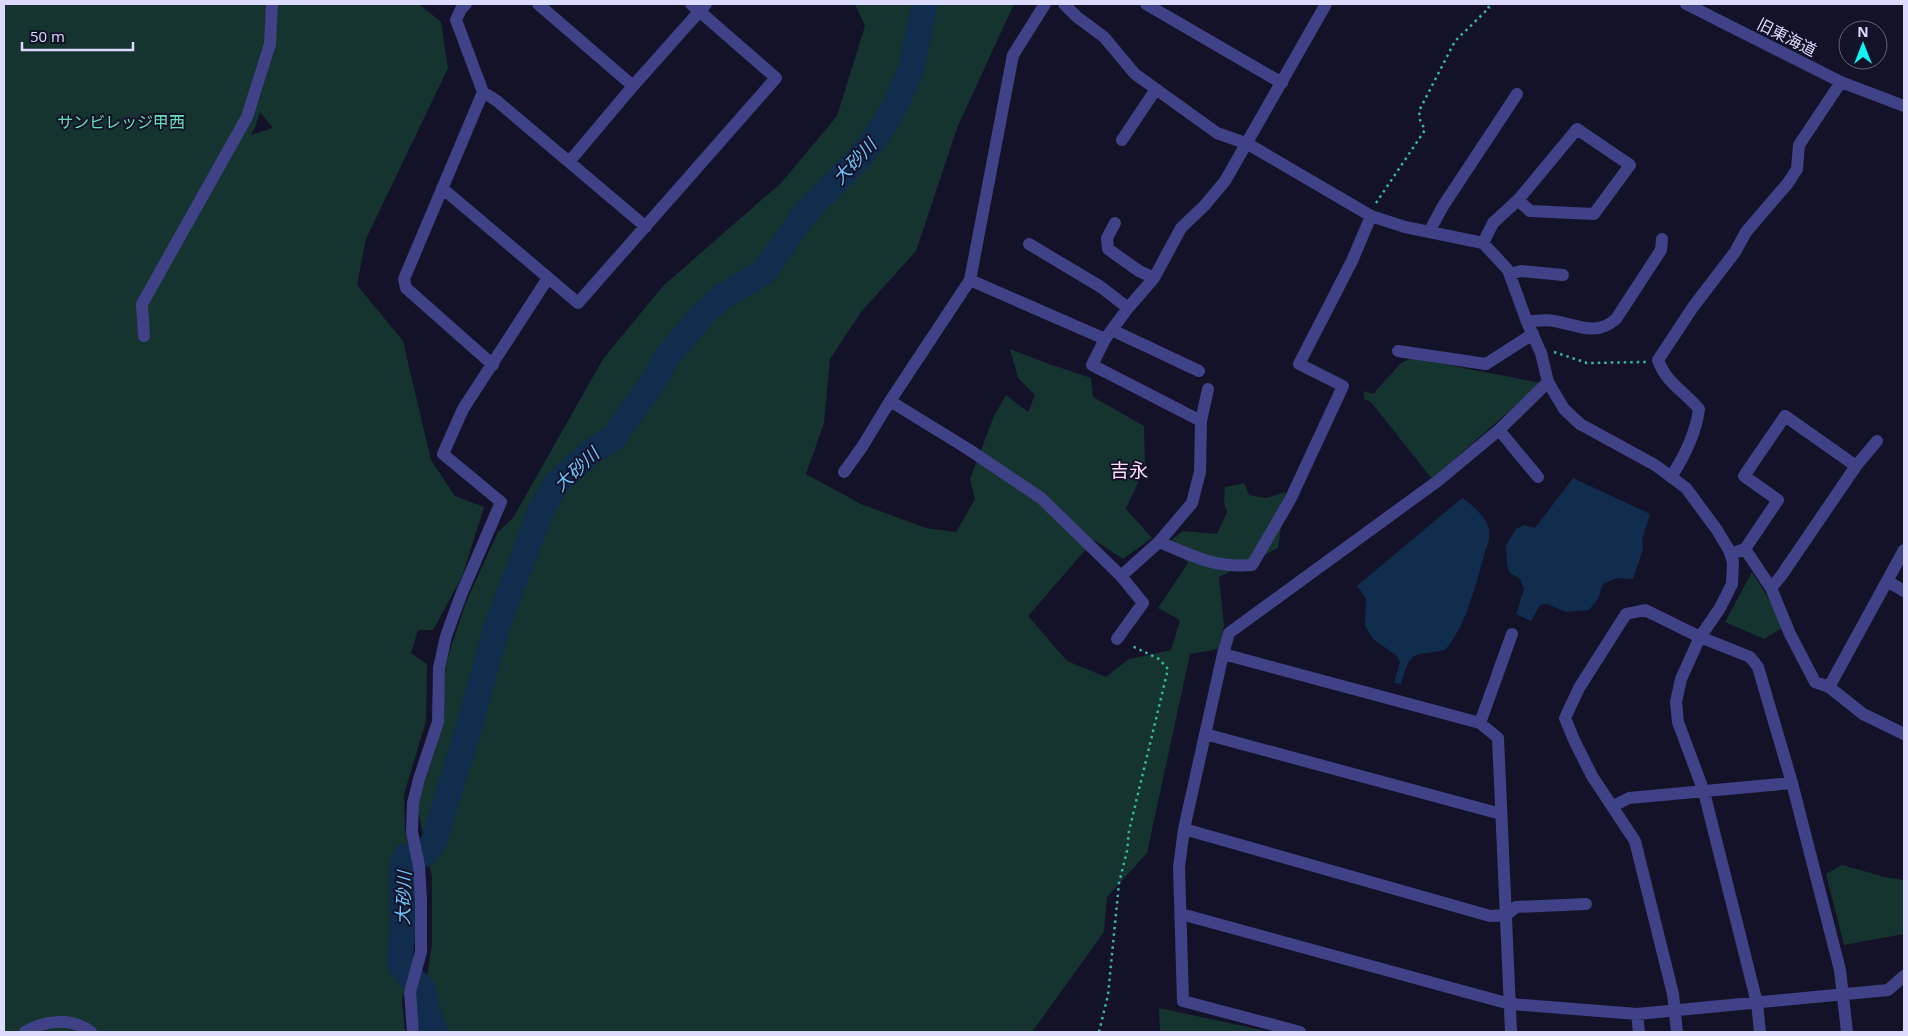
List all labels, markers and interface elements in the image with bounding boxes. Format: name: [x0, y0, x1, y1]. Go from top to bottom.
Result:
street label: 旧東海道: [1753, 13, 1821, 61]
scale bar: [22, 20, 134, 52]
north arrow: [1838, 20, 1888, 70]
text: N: [1857, 22, 1869, 41]
text: 50 m: [30, 26, 65, 46]
park label: サンビレッジ甲西: [57, 111, 185, 133]
water label: 大砂川: [827, 132, 883, 189]
water label: 大砂川: [548, 440, 605, 496]
district label: 吉永: [1110, 457, 1148, 483]
water label: 大砂川: [390, 869, 416, 925]

